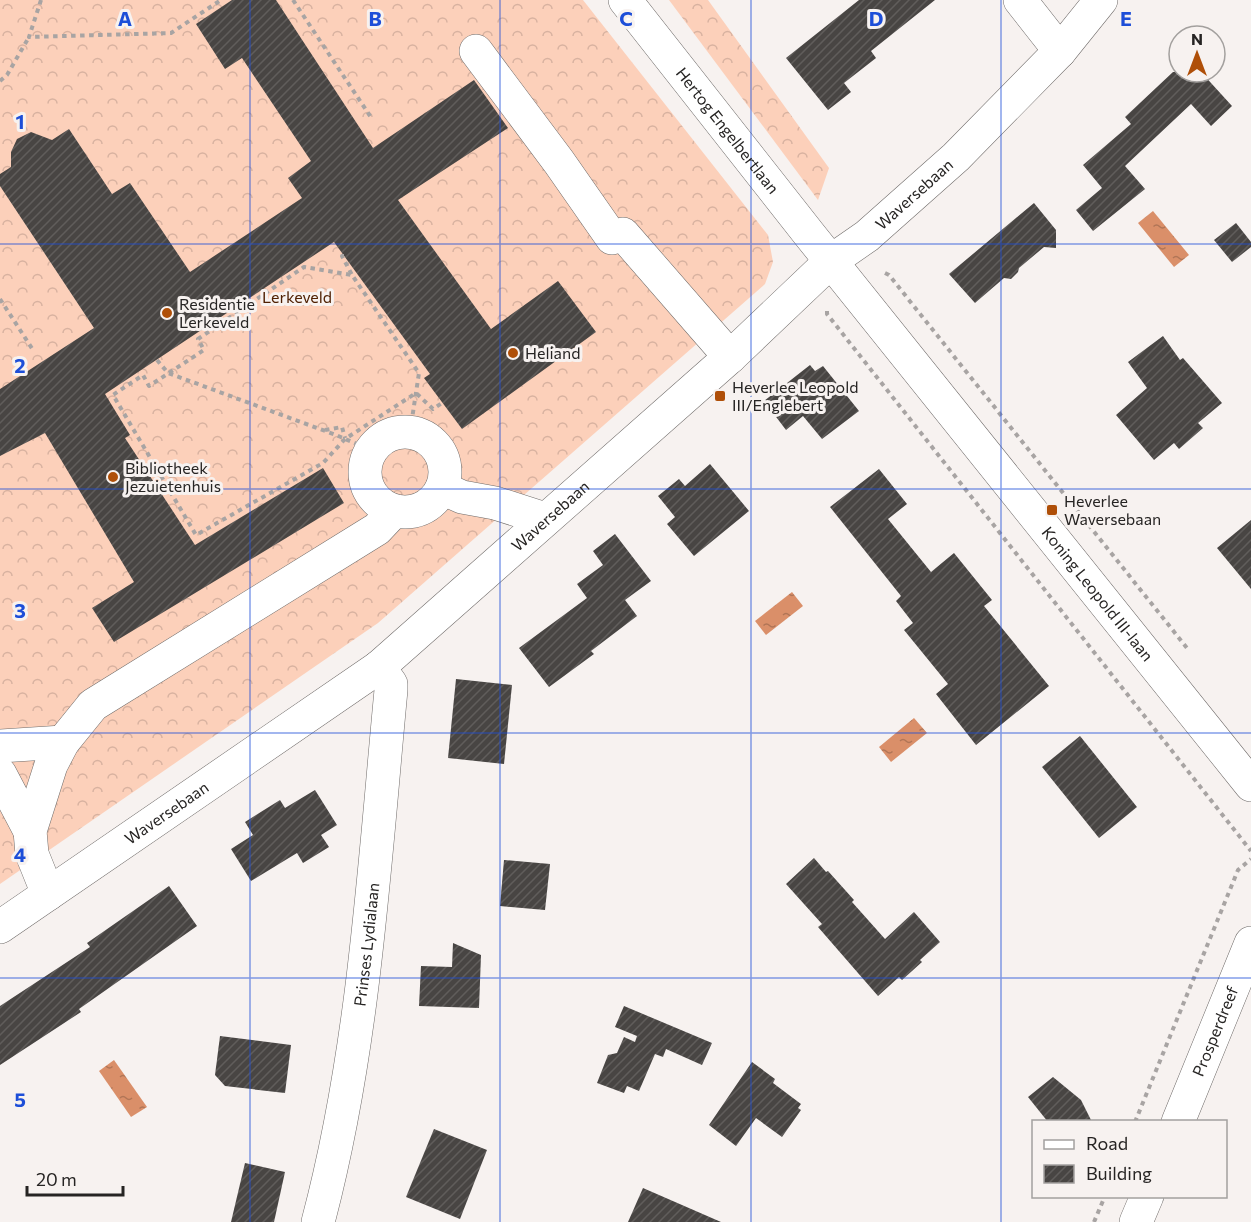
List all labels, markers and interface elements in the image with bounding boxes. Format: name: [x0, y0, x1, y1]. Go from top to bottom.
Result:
text: A: [118, 6, 132, 30]
text: B: [368, 6, 382, 30]
text: C: [619, 6, 633, 30]
text: D: [869, 6, 883, 30]
text: E: [1120, 6, 1132, 30]
north arrow: [1167, 24, 1227, 84]
text: N: [1191, 29, 1203, 48]
street label: Hertog Engelbertlaan: [673, 63, 783, 197]
text: 1: [15, 109, 25, 133]
street label: Waversebaan: [871, 154, 956, 233]
park label: Lerkeveld: [262, 287, 332, 306]
place label: Residentie Lerkeveld: [179, 294, 255, 331]
marker: Residentie Lerkeveld: [160, 306, 174, 320]
place label: Heliand: [525, 343, 580, 362]
marker: Heliand: [506, 346, 520, 360]
text: 2: [14, 353, 26, 377]
place label: Heverlee Leopold III/Englebert: [732, 377, 858, 414]
marker: Heverlee Leopold III/Englebert: [713, 389, 727, 403]
place label: Bibliotheek Jezuietenhuis: [125, 458, 221, 495]
marker: Bibliotheek Jezuietenhuis: [106, 470, 120, 484]
street label: Waversebaan: [507, 476, 593, 555]
place label: Heverlee Waversebaan: [1064, 491, 1161, 528]
marker: Heverlee Waversebaan: [1045, 503, 1059, 517]
street label: Koning Leopold III-laan: [1038, 523, 1158, 665]
text: 3: [14, 598, 26, 622]
street label: Waversebaan: [121, 777, 212, 848]
text: 4: [14, 842, 26, 866]
street label: Prinses Lydialaan: [349, 882, 382, 1007]
street label: Prosperdreef: [1188, 983, 1242, 1079]
text: 5: [14, 1087, 26, 1111]
legend: [1032, 1120, 1227, 1198]
text: Road: [1086, 1132, 1128, 1154]
scale bar: [27, 1159, 123, 1197]
text: Building: [1086, 1162, 1152, 1184]
text: 20 m: [36, 1168, 77, 1190]

